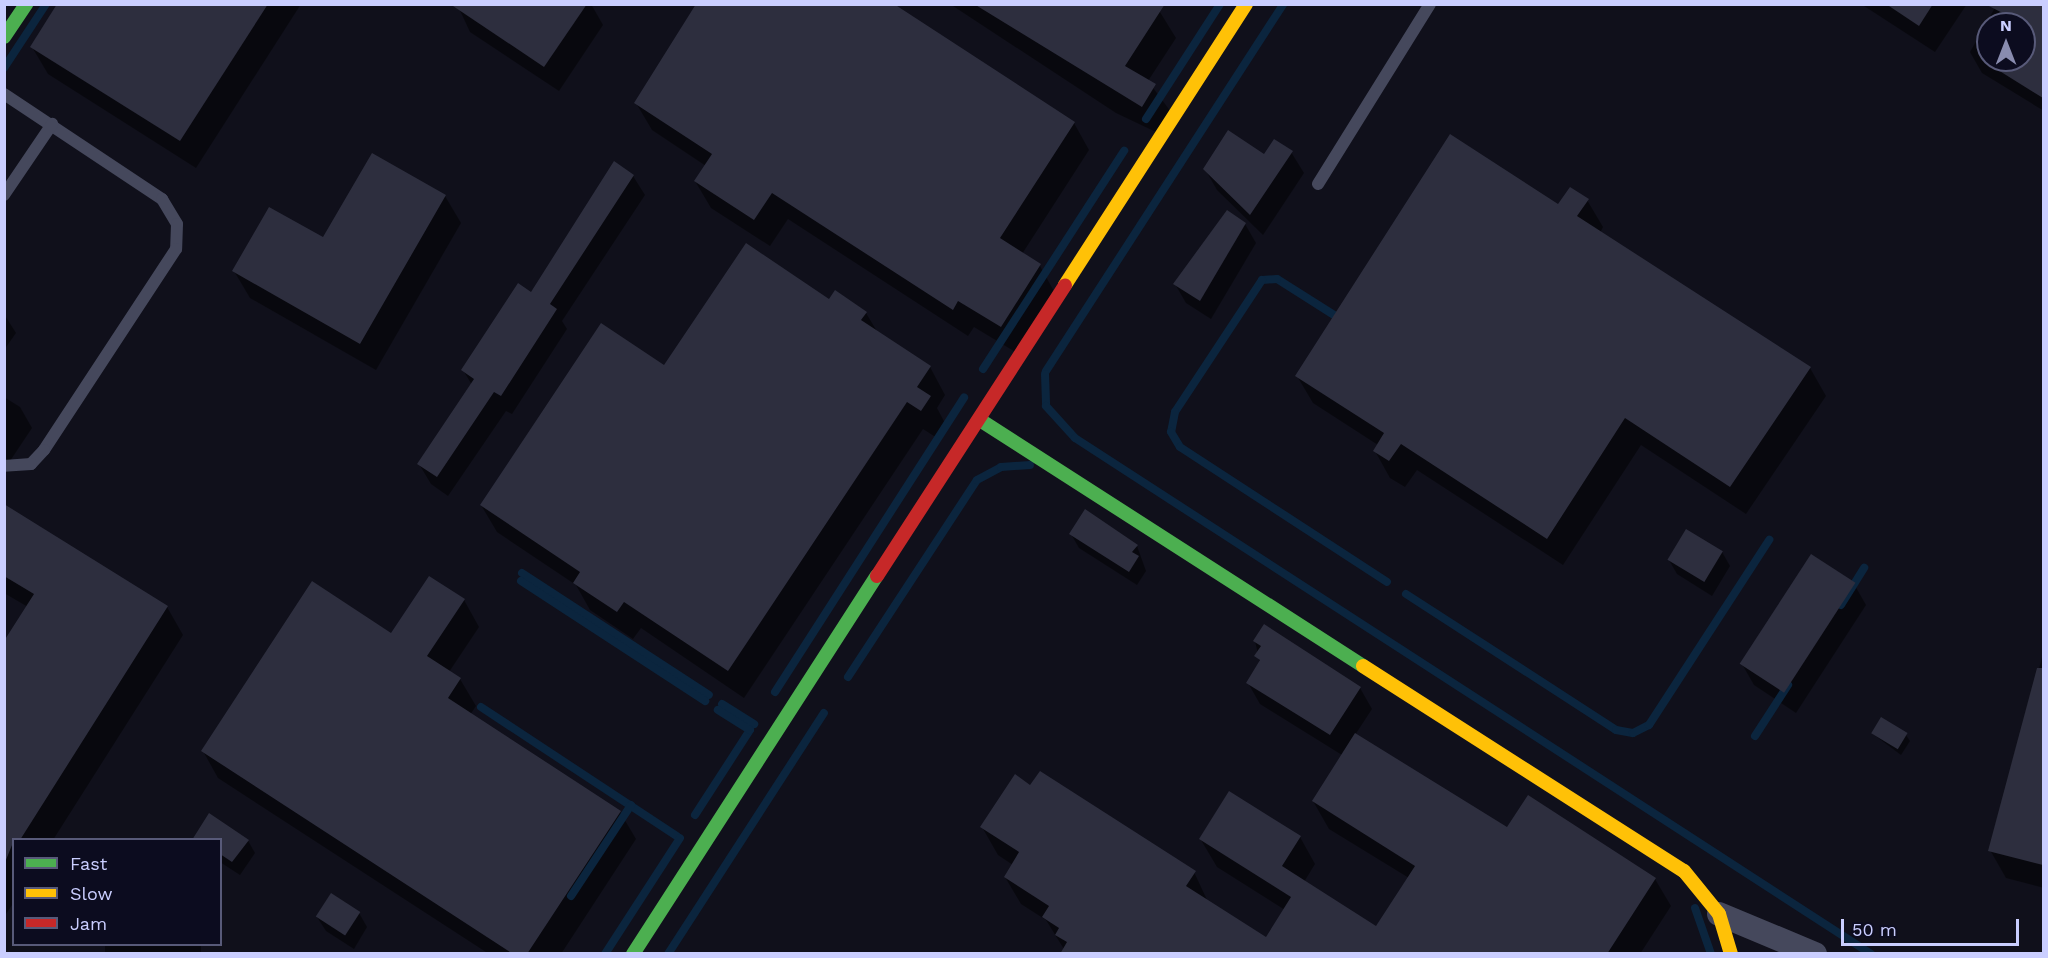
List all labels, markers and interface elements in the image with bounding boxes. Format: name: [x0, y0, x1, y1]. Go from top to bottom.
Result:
north arrow: [1976, 12, 2036, 72]
text: N: [2000, 16, 2012, 35]
legend: [12, 838, 222, 946]
text: Fast: [70, 853, 107, 874]
text: Slow: [70, 883, 113, 904]
scale bar: [1844, 907, 2022, 945]
text: Jam: [70, 913, 107, 934]
text: 50 m: [1852, 919, 1897, 940]

